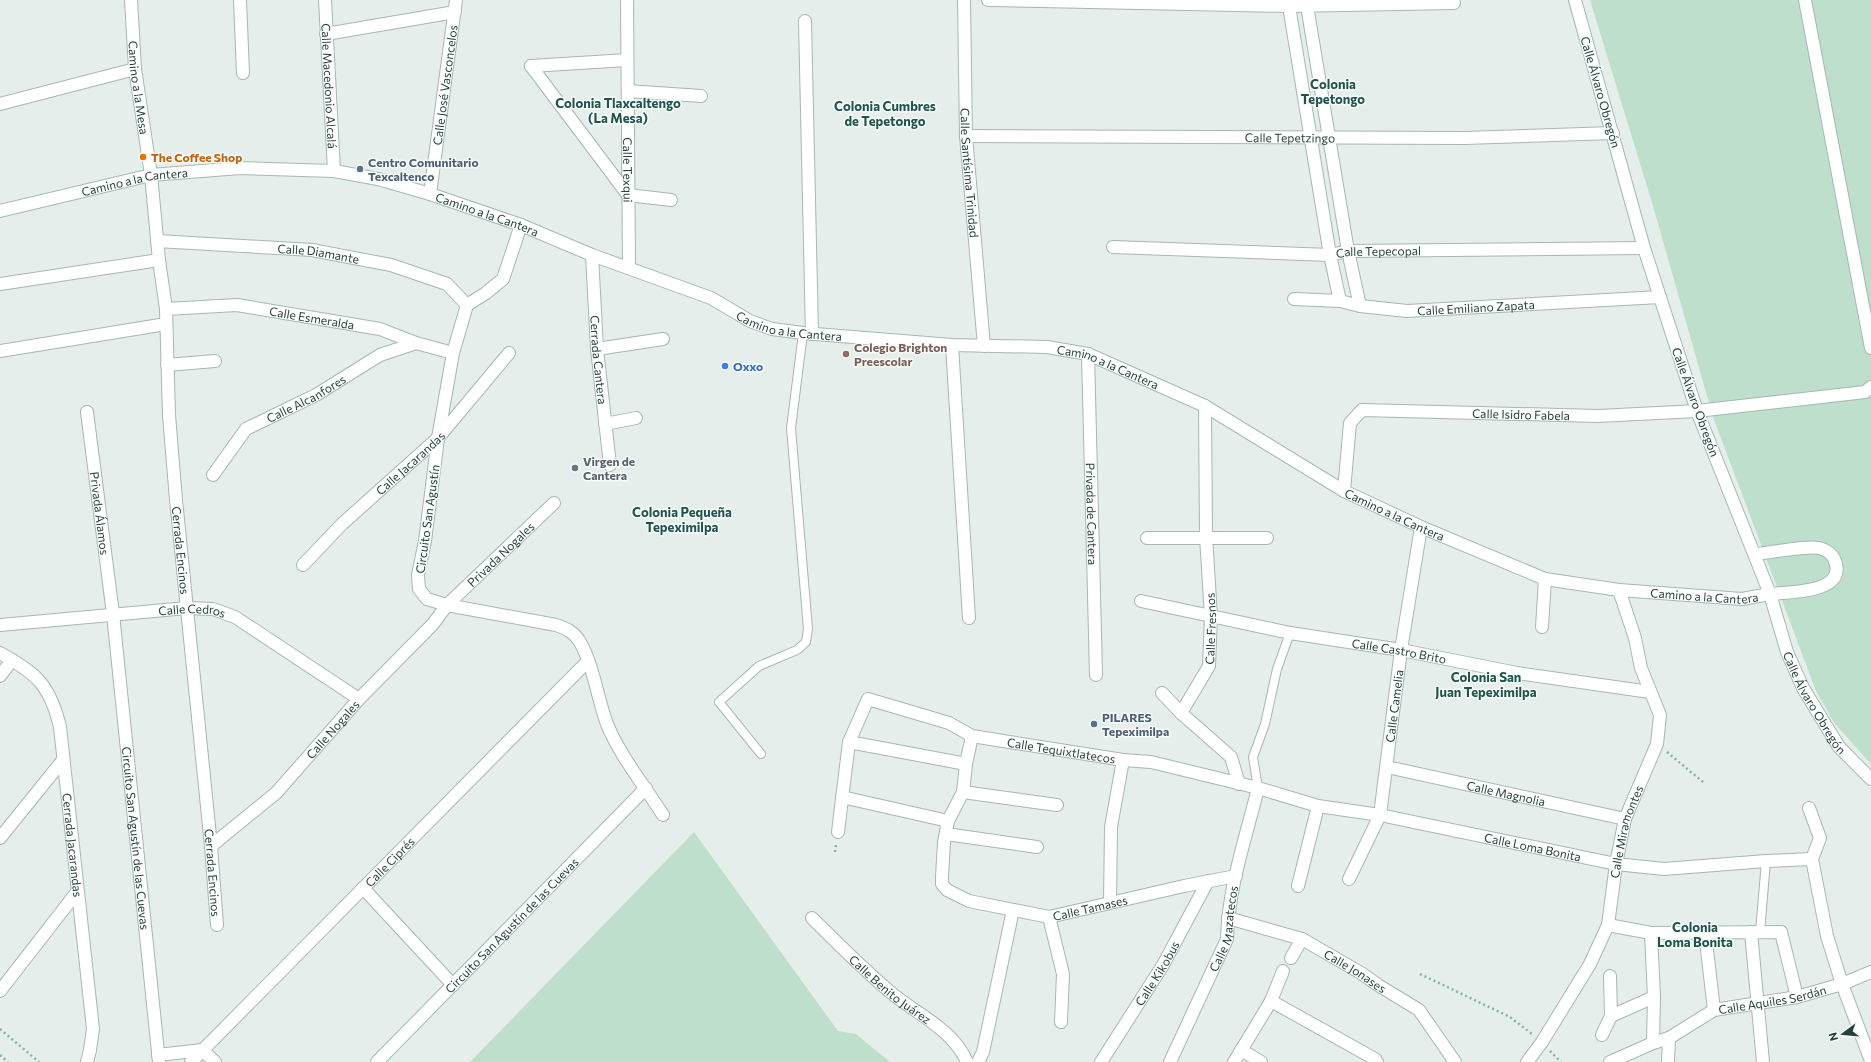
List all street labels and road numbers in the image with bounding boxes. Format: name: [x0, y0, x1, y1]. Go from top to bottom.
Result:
street label: Calle Macedonio Alcalá: [319, 23, 340, 149]
street label: Calle José Vasconcelos: [430, 24, 460, 146]
street label: Calle Álvaro Obregón: [1578, 35, 1624, 149]
street label: Camino a la Mesa: [126, 40, 152, 135]
street label: Calle Santísima Trinidad: [959, 108, 982, 238]
street label: Calle Tepetzingo: [1245, 130, 1335, 144]
street label: Calle Texqui: [621, 137, 636, 203]
street label: Camino a la Cantera: [80, 165, 188, 198]
street label: Camino a la Cantera: [434, 189, 541, 239]
street label: Calle Diamante: [277, 241, 360, 266]
street label: Calle Tepecopal: [1334, 243, 1421, 261]
street label: Calle Emiliano Zapata: [1417, 297, 1535, 317]
street label: Calle Esmeralda: [268, 304, 355, 332]
street label: Camino a la Cantera: [734, 308, 842, 343]
street label: Cerrada Cantera: [588, 315, 610, 405]
street label: Camino a la Cantera: [1056, 342, 1161, 392]
street label: Calle Álvaro Obregón: [1670, 345, 1722, 459]
street label: Calle Alcanfores: [264, 371, 348, 425]
street label: Calle Isidro Fabela: [1472, 406, 1570, 422]
street label: Calle Jacarandas: [373, 429, 448, 498]
street label: Privada de Cantera: [1084, 463, 1100, 565]
street label: Circuito San Agustín: [412, 464, 442, 574]
street label: Privada Álamos: [88, 471, 112, 556]
street label: Camino a la Cantera: [1343, 485, 1447, 543]
street label: Cerrada Encinos: [170, 506, 192, 595]
street label: Privada Nogales: [464, 519, 537, 589]
street label: Camino a la Cantera: [1650, 585, 1759, 606]
street label: Calle Fresnos: [1202, 592, 1218, 665]
street label: Calle Cedros: [158, 601, 228, 620]
street label: Calle Castro Brito: [1351, 636, 1448, 666]
street label: Calle Álvaro Obregón: [1781, 649, 1849, 757]
street label: Calle Camelia: [1382, 669, 1405, 743]
street label: Calle Nogales: [303, 697, 362, 761]
street label: Calle Tequixtlatecos: [1006, 735, 1116, 766]
street label: Circuito San Agustín de las Cuevas: [120, 746, 152, 930]
street label: Calle Magnolia: [1466, 778, 1547, 808]
street label: Calle Miramontes: [1607, 783, 1646, 879]
street label: Cerrada Jacarandas: [60, 792, 86, 898]
street label: Cerrada Encinos: [202, 828, 223, 917]
street label: Calle Loma Bonita: [1483, 830, 1582, 864]
street label: Calle Ciprés: [362, 834, 417, 889]
street label: Circuito San Agustín de las Cuevas: [442, 854, 581, 996]
street label: Calle Mazatecos: [1206, 884, 1240, 974]
street label: Calle Tamases: [1051, 892, 1129, 923]
street label: Calle Kikobus: [1132, 938, 1182, 1008]
street label: Calle Jonases: [1322, 946, 1389, 995]
street label: Calle Benito Juárez: [847, 952, 934, 1026]
street label: Calle Aquiles Serdán: [1717, 982, 1828, 1016]

